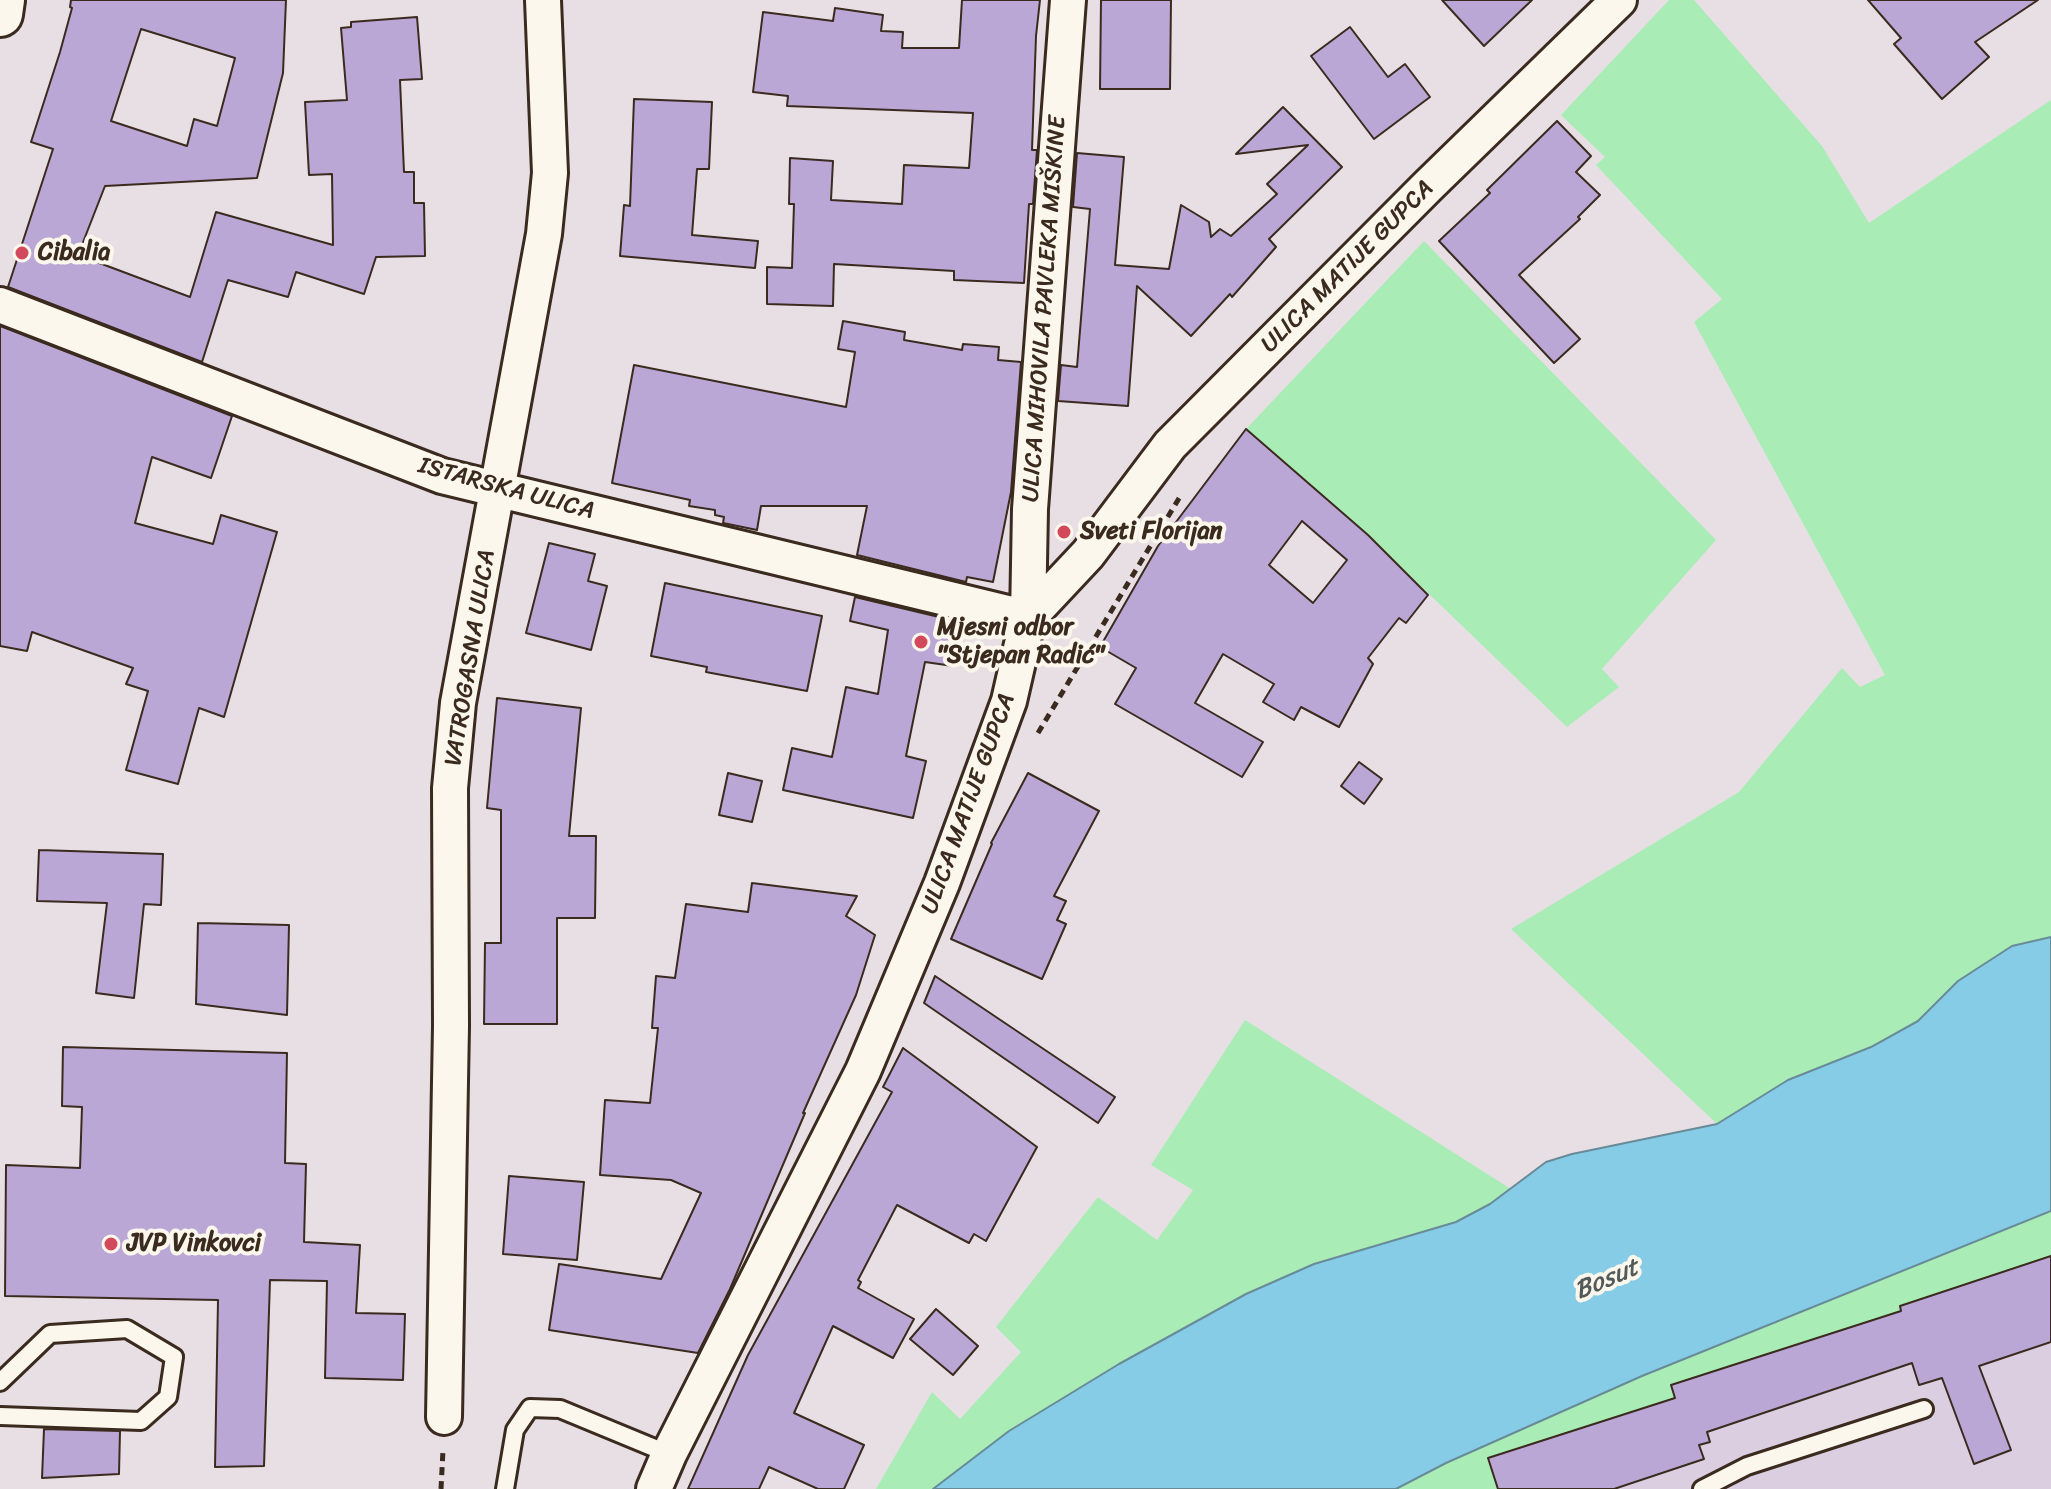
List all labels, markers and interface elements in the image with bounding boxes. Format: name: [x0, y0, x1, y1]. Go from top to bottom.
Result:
street label: ULICA MIHOVILA PAVLEKA MIŠKINE: [1017, 115, 1073, 503]
street label: ULICA MATIJE GUPCA: [1256, 175, 1440, 359]
place label: Cibalia: [38, 239, 110, 267]
marker: Cibalia: [13, 244, 31, 262]
street label: ISTARSKA ULICA: [415, 452, 597, 526]
place label: Sveti Florijan: [1080, 518, 1222, 546]
marker: Sveti Florijan: [1055, 523, 1073, 541]
street label: VATROGASNA ULICA: [440, 548, 502, 768]
place label: Mjesni odbor "Stjepan Radić": [937, 614, 1104, 670]
marker: Mjesni odbor "Stjepan Radić": [912, 633, 930, 651]
street label: ULICA MATIJE GUPCA: [916, 690, 1022, 918]
place label: JVP Vinkovci: [127, 1230, 261, 1258]
marker: JVP Vinkovci: [102, 1235, 120, 1253]
water label: Bosut: [1570, 1253, 1644, 1307]

